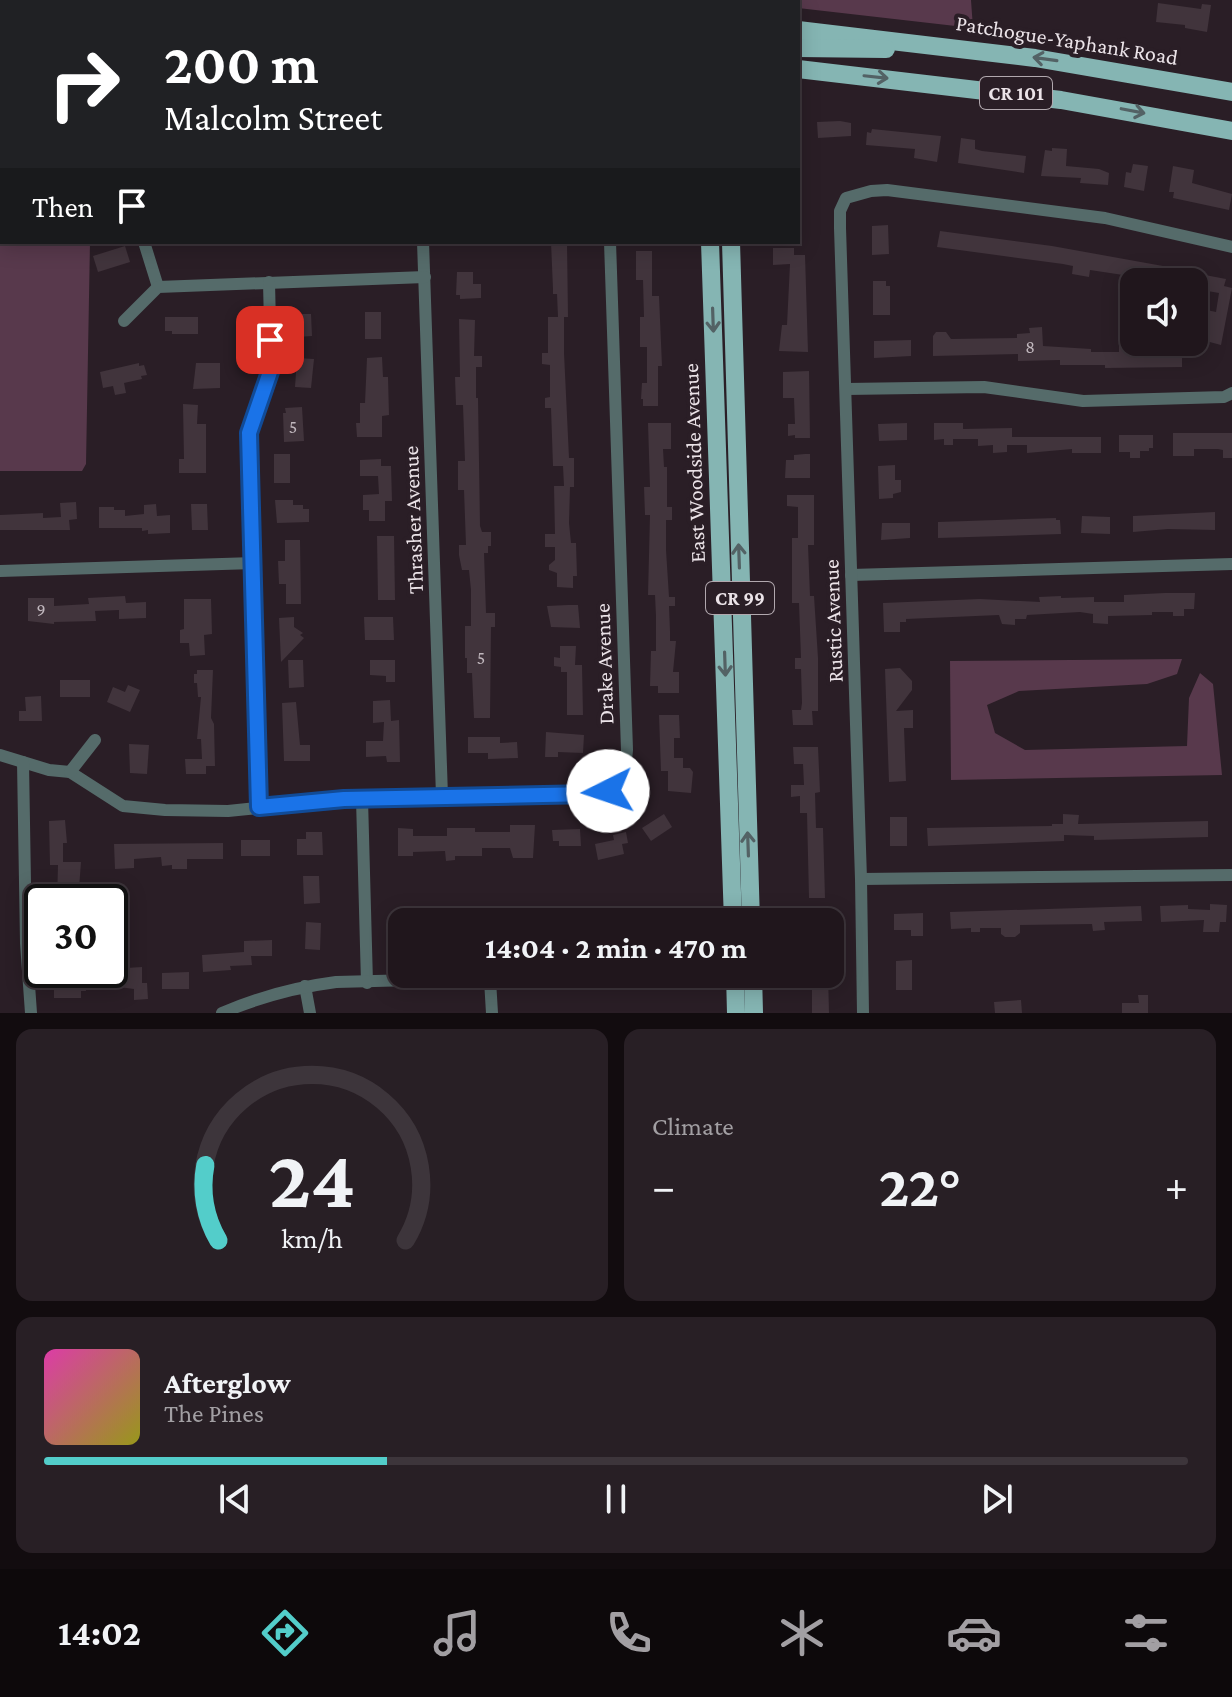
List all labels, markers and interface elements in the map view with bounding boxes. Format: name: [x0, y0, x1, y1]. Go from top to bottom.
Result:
street label: Patchogue-Yaphank Road: [954, 10, 1180, 70]
icon: right: [32, 32, 136, 136]
text: 200 m: [164, 33, 319, 95]
one-way arrow: [1033, 51, 1058, 66]
one-way arrow: [862, 70, 888, 85]
road number: CR 101: [980, 77, 1052, 109]
text: Malcolm Street: [164, 98, 382, 138]
one-way arrow: [1120, 105, 1145, 120]
icon: arrive: [110, 184, 154, 228]
text: Then: [32, 190, 94, 223]
map controls: [1120, 268, 1208, 356]
button: sound: [1120, 268, 1208, 356]
pin: [236, 306, 304, 374]
one-way arrow: [706, 306, 721, 333]
icon: arrive: [248, 318, 292, 362]
house number: 8: [1025, 337, 1035, 357]
street label: East Woodside Avenue: [678, 363, 710, 563]
house number: 5: [289, 417, 297, 437]
street label: Thrasher Avenue: [398, 445, 428, 595]
one-way arrow: [731, 543, 746, 570]
street label: Rustic Avenue: [818, 559, 848, 683]
road number: CR 99: [706, 582, 774, 614]
house number: 9: [36, 600, 46, 620]
street label: Drake Avenue: [589, 603, 619, 725]
house number: 5: [477, 648, 485, 668]
one-way arrow: [717, 650, 732, 677]
position arrow: [566, 749, 650, 833]
one-way arrow: [741, 831, 756, 858]
speed limit sign: 30: [24, 884, 128, 988]
text: 14:04 · 2 min · 470 m: [485, 931, 747, 964]
text: Climate: [652, 1112, 734, 1141]
text: 24: [268, 1132, 356, 1225]
text: 22°: [879, 1152, 961, 1219]
text: −: [652, 1162, 675, 1210]
text: +: [1165, 1162, 1188, 1210]
text: km/h: [281, 1222, 343, 1254]
text: Afterglow: [164, 1366, 291, 1399]
text: The Pines: [164, 1399, 264, 1428]
icon: previous: [213, 1477, 257, 1521]
icon: pause: [594, 1477, 638, 1521]
icon: next: [975, 1477, 1019, 1521]
icon: directions: [257, 1605, 313, 1661]
icon: music: [429, 1605, 485, 1661]
icon: phone: [601, 1605, 657, 1661]
icon: climate: [774, 1605, 830, 1661]
icon: car: [946, 1605, 1002, 1661]
icon: filters: [1118, 1605, 1174, 1661]
text: 14:02: [58, 1613, 141, 1653]

